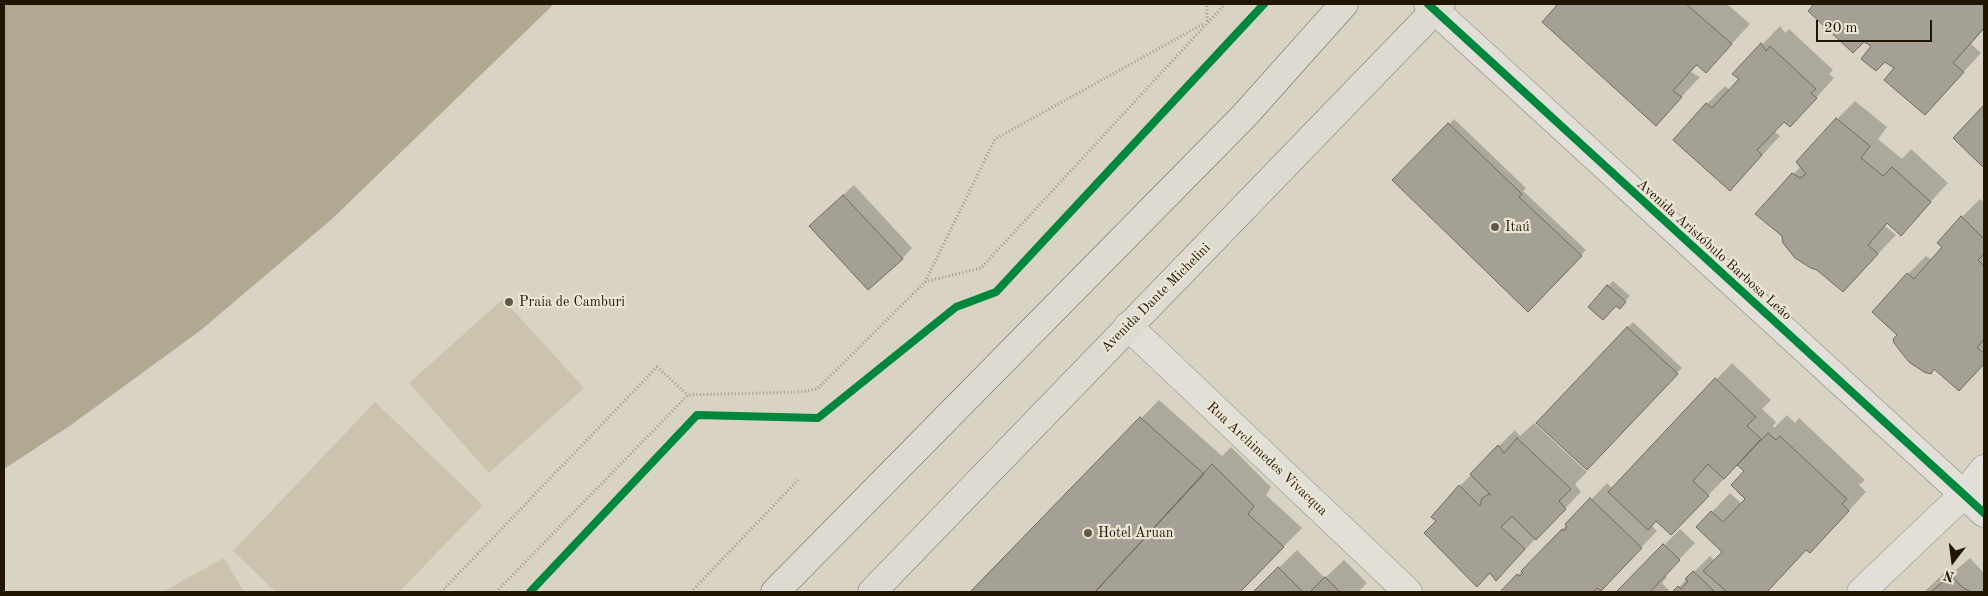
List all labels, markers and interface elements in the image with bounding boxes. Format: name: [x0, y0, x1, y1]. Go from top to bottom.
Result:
scale bar: [1818, 10, 1934, 42]
text: 20 m: [1824, 21, 1858, 36]
street label: Avenida Aristóbulo Barbosa Leão: [1633, 176, 1795, 324]
place label: Itaú: [1505, 219, 1530, 235]
marker: Itaú: [1489, 221, 1501, 233]
street label: Avenida Dante Michelini: [1098, 240, 1214, 356]
place label: Praia de Camburi: [519, 294, 625, 310]
marker: Praia de Camburi: [503, 296, 515, 308]
street label: Rua Archimedes Vivacqua: [1203, 399, 1331, 519]
place label: Hotel Aruan: [1098, 525, 1173, 541]
marker: Hotel Aruan: [1082, 527, 1094, 539]
north arrow: [1928, 536, 1978, 586]
text: N: [1942, 567, 1956, 584]

